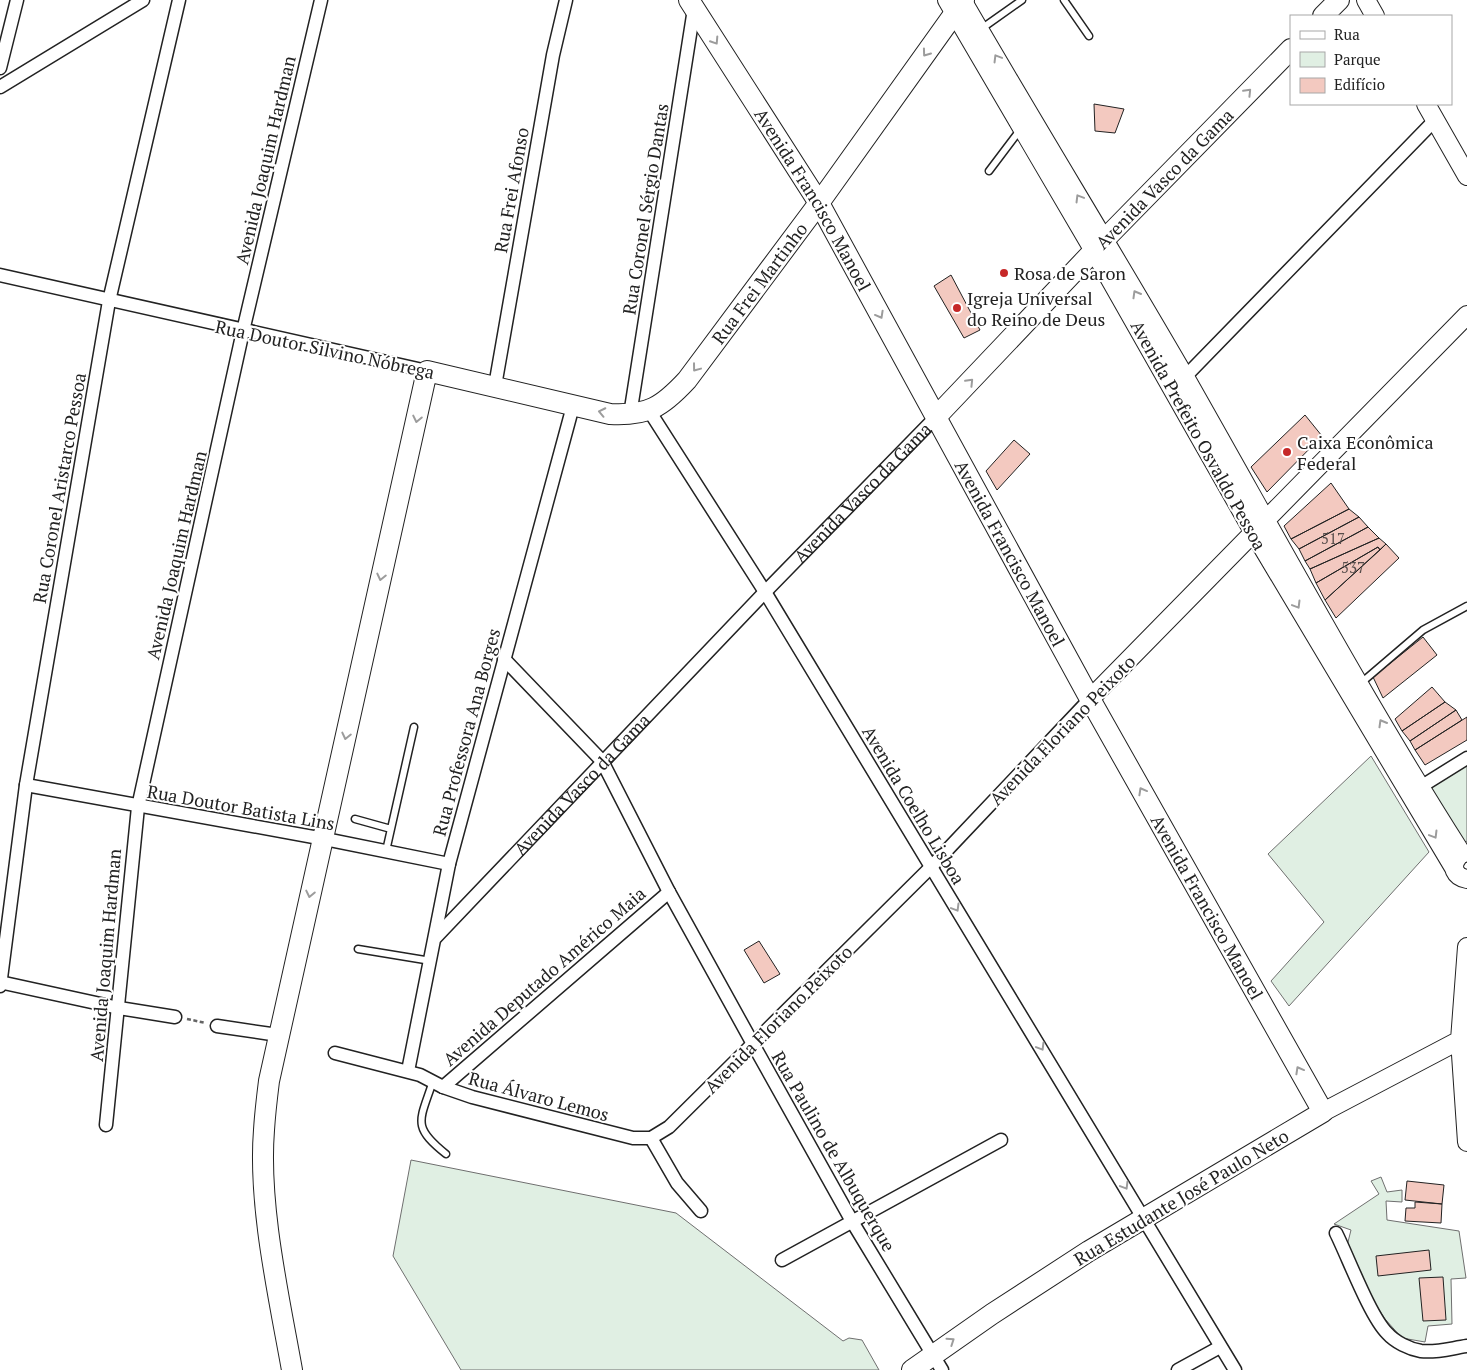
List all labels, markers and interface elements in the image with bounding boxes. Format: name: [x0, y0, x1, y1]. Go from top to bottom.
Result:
legend: [1290, 15, 1452, 105]
text: Rua: [1334, 24, 1360, 44]
one-way arrow: [709, 36, 718, 45]
one-way arrow: [923, 47, 932, 57]
text: Parque: [1334, 49, 1381, 69]
street label: Avenida Joaquim Hardman: [229, 53, 301, 267]
one-way arrow: [993, 55, 1003, 64]
text: Edifício: [1334, 74, 1385, 94]
one-way arrow: [1243, 89, 1252, 98]
street label: Rua Coronel Sérgio Dantas: [616, 102, 674, 316]
street label: Avenida Francisco Manoel: [749, 103, 877, 295]
street label: Avenida Vasco da Gama: [1090, 103, 1238, 254]
street label: Rua Frei Afonso: [488, 125, 534, 255]
one-way arrow: [1076, 195, 1086, 204]
street label: Rua Frei Martinho: [706, 217, 813, 349]
place label: Rosa de Saron: [1014, 261, 1126, 285]
marker: Rosa de Saron: [998, 267, 1010, 279]
place label: Igreja Universal do Reino de Deus: [967, 286, 1105, 331]
one-way arrow: [1132, 290, 1142, 299]
marker: Igreja Universal do Reino de Deus: [951, 302, 963, 314]
one-way arrow: [874, 310, 884, 319]
street label: Rua Doutor Silvino Nóbrega: [213, 314, 437, 384]
street label: Avenida Prefeito Osvaldo Pessoa: [1126, 316, 1272, 554]
one-way arrow: [693, 362, 702, 372]
street label: Rua Coronel Aristarco Pessoa: [27, 371, 91, 605]
one-way arrow: [964, 378, 973, 387]
one-way arrow: [597, 408, 606, 418]
one-way arrow: [412, 414, 423, 423]
street label: Avenida Vasco da Gama: [788, 417, 937, 568]
place label: Caixa Econômica Federal: [1297, 430, 1433, 475]
marker: Caixa Econômica Federal: [1281, 446, 1293, 458]
street label: Avenida Joaquim Hardman: [140, 448, 212, 662]
street label: Avenida Francisco Manoel: [950, 456, 1071, 650]
house number: 517: [1321, 528, 1345, 548]
house number: 537: [1341, 557, 1365, 577]
one-way arrow: [376, 573, 387, 582]
one-way arrow: [1290, 600, 1300, 609]
street label: Rua Professora Ana Borges: [427, 626, 505, 838]
street label: Avenida Floriano Peixoto: [984, 650, 1140, 810]
street label: Avenida Vasco da Gama: [508, 708, 655, 861]
one-way arrow: [1379, 719, 1389, 728]
street label: Avenida Coelho Lisboa: [857, 721, 971, 889]
one-way arrow: [341, 731, 351, 740]
street label: Rua Doutor Batista Lins: [145, 779, 337, 835]
one-way arrow: [1138, 787, 1148, 796]
street label: Avenida Francisco Manoel: [1146, 810, 1269, 1004]
one-way arrow: [1428, 829, 1438, 838]
street label: Avenida Joaquim Hardman: [84, 847, 126, 1062]
street label: Avenida Deputado Américo Maia: [438, 881, 650, 1071]
one-way arrow: [305, 890, 316, 899]
one-way arrow: [950, 903, 960, 912]
street label: Avenida Floriano Peixoto: [699, 940, 857, 1098]
one-way arrow: [1034, 1042, 1044, 1051]
street label: Rua Paulino de Albuquerque: [767, 1046, 901, 1256]
street label: Rua Álvaro Lemos: [466, 1066, 612, 1126]
one-way arrow: [1296, 1066, 1306, 1075]
street label: Rua Estudante José Paulo Neto: [1069, 1123, 1293, 1271]
one-way arrow: [1118, 1181, 1128, 1190]
one-way arrow: [945, 1338, 955, 1347]

